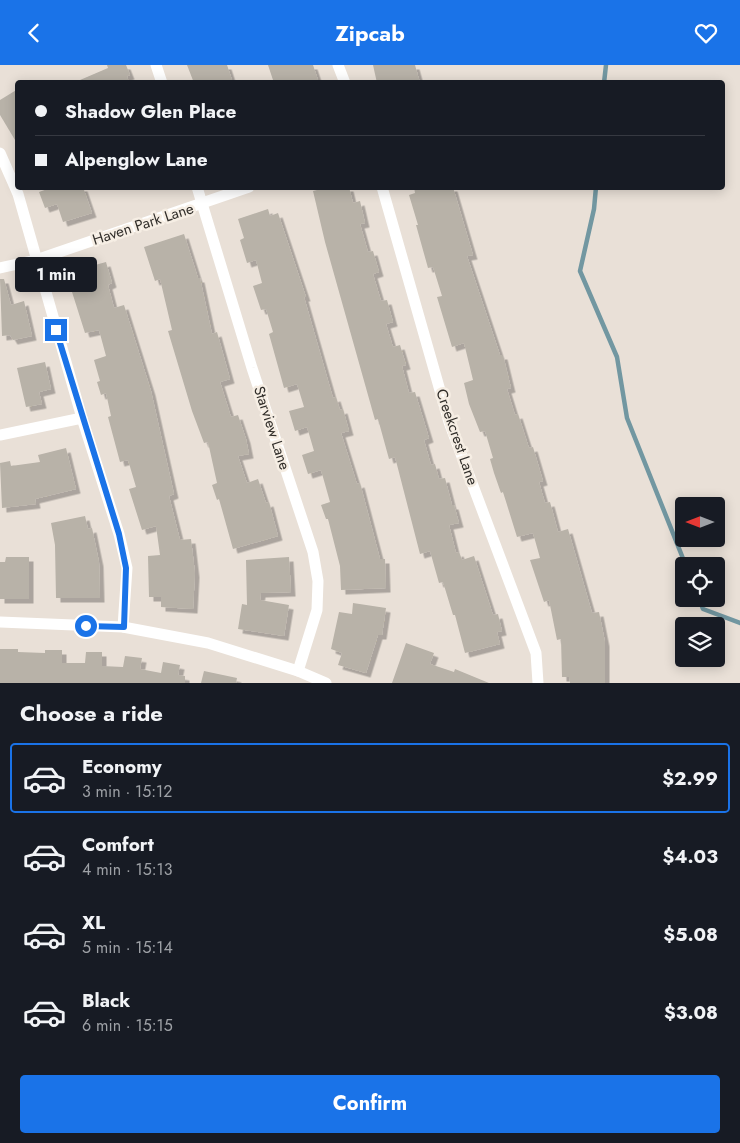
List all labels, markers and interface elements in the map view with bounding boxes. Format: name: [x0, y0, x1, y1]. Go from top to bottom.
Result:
text: Zipcab: [335, 17, 405, 49]
icon: back: [20, 19, 48, 47]
icon: heart: [692, 19, 720, 47]
text: Shadow Glen Place: [65, 98, 236, 125]
text: Alpenglow Lane: [65, 146, 208, 173]
street label: Haven Park Lane: [90, 197, 197, 251]
callout: 1 min: [15, 257, 97, 293]
text: 1 min: [36, 263, 76, 286]
route end: [45, 319, 67, 341]
street label: Starview Lane: [248, 383, 296, 473]
street label: Creekcrest Lane: [430, 386, 484, 488]
north arrow: [675, 497, 725, 547]
map controls: [675, 497, 725, 667]
button: locate: [675, 557, 725, 607]
route start: [75, 615, 97, 637]
button: layers: [675, 617, 725, 667]
text: Choose a ride: [20, 697, 163, 729]
text: Economy: [82, 753, 162, 780]
icon: car: [22, 756, 67, 801]
text: $2.99: [662, 765, 718, 792]
text: 3 min · 15:12: [82, 780, 172, 803]
text: Comfort: [82, 831, 154, 858]
icon: car: [22, 834, 67, 879]
text: $4.03: [662, 843, 718, 870]
text: 4 min · 15:13: [82, 858, 173, 881]
text: XL: [82, 909, 105, 936]
icon: car: [22, 912, 67, 957]
text: $5.08: [663, 921, 718, 948]
text: 5 min · 15:14: [82, 936, 173, 959]
text: Black: [82, 987, 130, 1014]
icon: car: [22, 990, 67, 1035]
text: $3.08: [664, 999, 718, 1026]
text: 6 min · 15:15: [82, 1014, 173, 1037]
button: Confirm: [20, 1075, 720, 1133]

